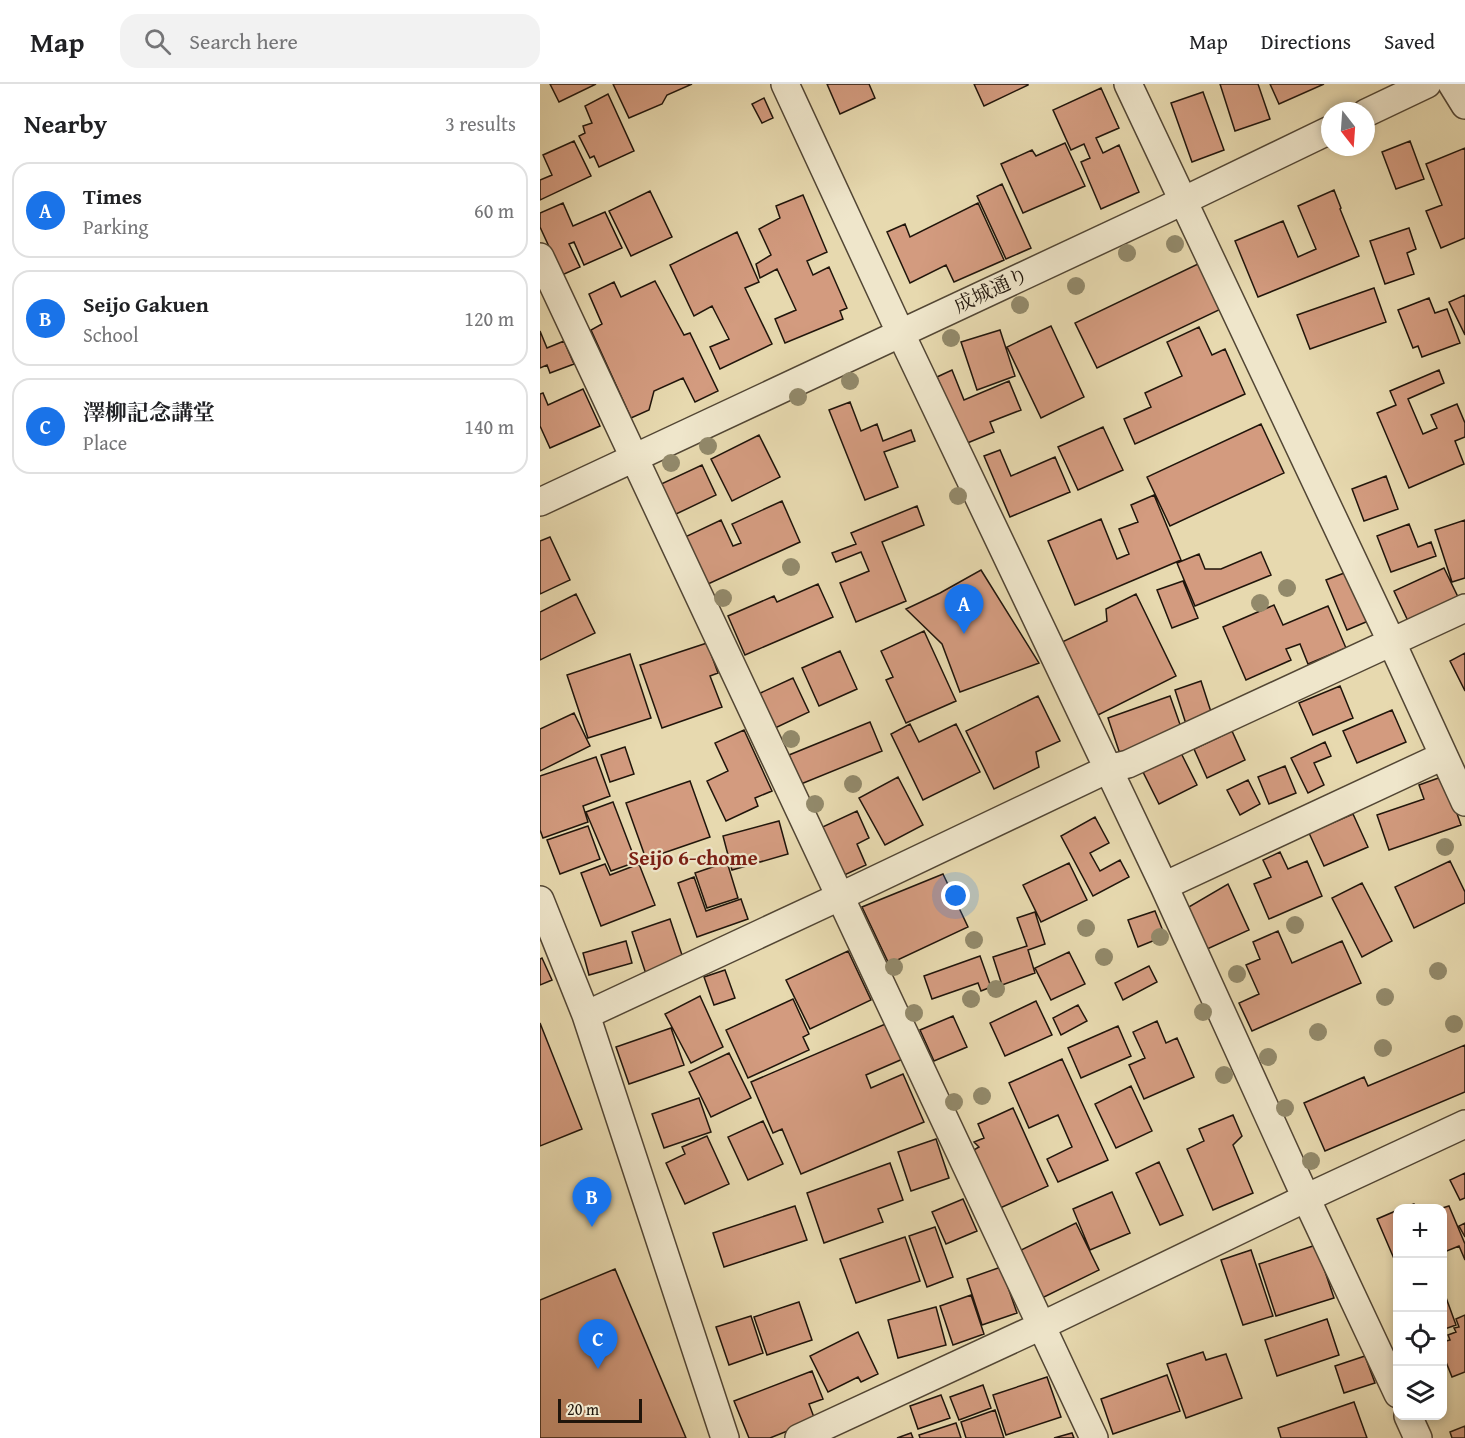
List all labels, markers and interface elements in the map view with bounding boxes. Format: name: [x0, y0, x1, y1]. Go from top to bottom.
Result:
search box: [120, 14, 540, 68]
text: Map: [30, 21, 84, 62]
icon: search: [141, 25, 174, 58]
text: Search here: [189, 25, 298, 57]
text: Map: [1189, 26, 1228, 57]
text: Directions: [1261, 26, 1351, 57]
text: Saved: [1384, 26, 1435, 57]
north arrow: [1321, 102, 1375, 156]
text: Nearby: [24, 104, 107, 143]
text: 3 results: [445, 109, 516, 138]
text: Times: [83, 180, 142, 212]
text: A: [39, 196, 52, 225]
text: 60 m: [474, 196, 514, 225]
text: Parking: [83, 212, 148, 241]
street label: 成城通り: [948, 260, 1033, 320]
text: Seijo Gakuen: [83, 288, 209, 320]
text: B: [39, 304, 52, 333]
text: 120 m: [464, 304, 514, 333]
text: School: [83, 320, 139, 349]
text: 澤柳記念講堂: [83, 396, 215, 428]
text: C: [40, 412, 51, 441]
text: 140 m: [464, 412, 514, 441]
text: Place: [83, 428, 127, 457]
pin: A: [944, 584, 984, 634]
district label: Seijo 6-chome: [628, 842, 758, 873]
your location: [941, 881, 970, 910]
pin: B: [572, 1178, 612, 1227]
map controls: [1393, 1204, 1447, 1420]
button: +: [1393, 1204, 1447, 1258]
button: −: [1393, 1258, 1447, 1312]
button: locate: [1393, 1312, 1447, 1366]
pin: C: [578, 1320, 618, 1369]
button: layers: [1393, 1366, 1447, 1420]
scale bar: [558, 1396, 642, 1424]
text: 20 m: [567, 1397, 599, 1421]

